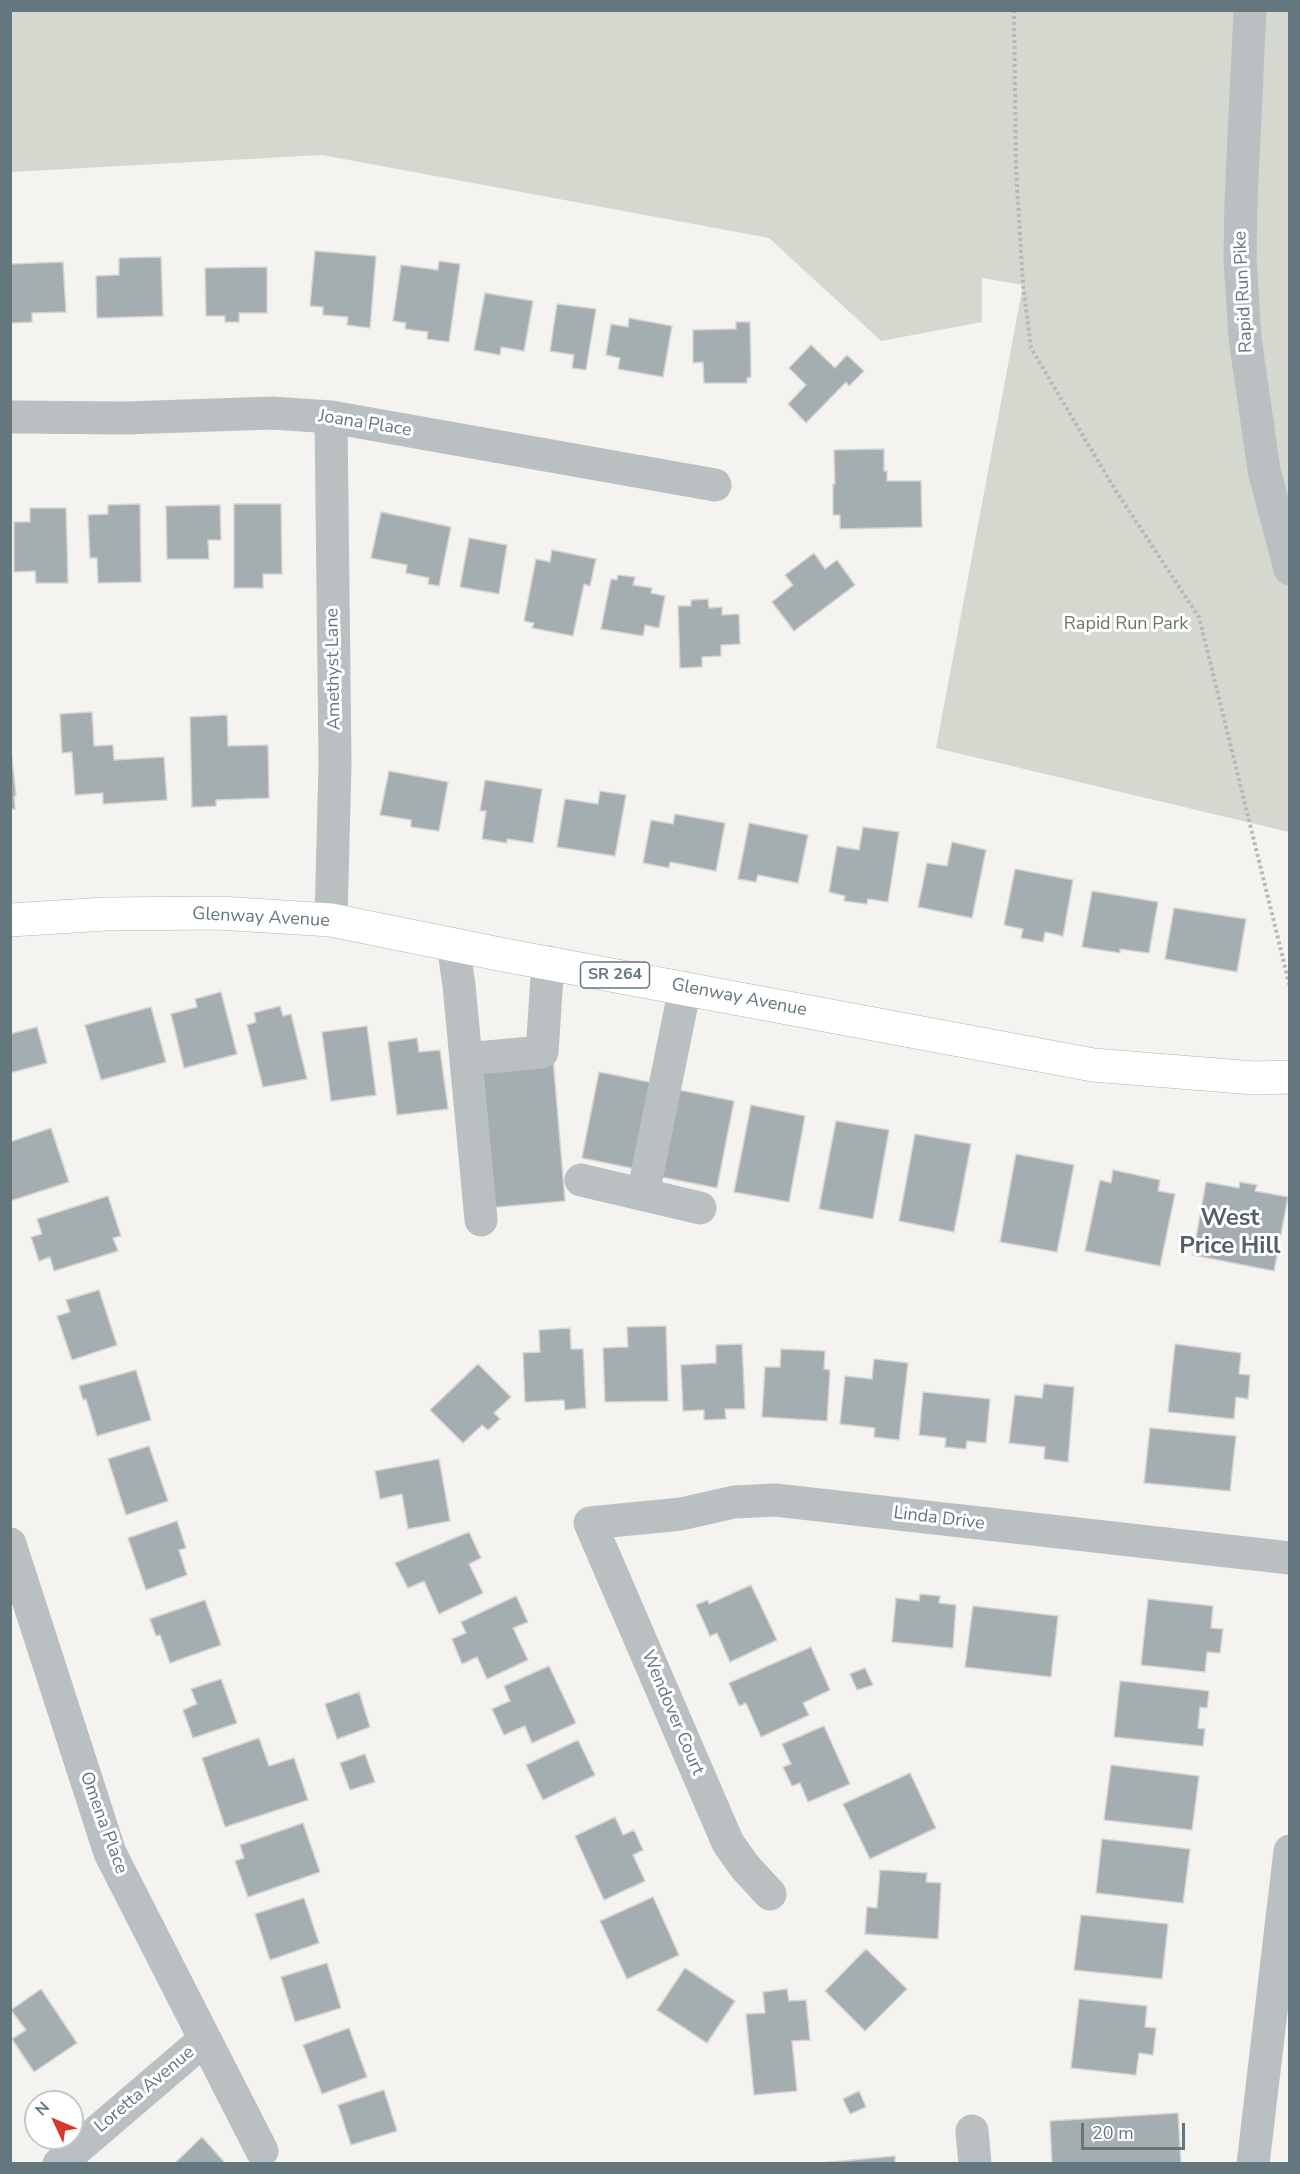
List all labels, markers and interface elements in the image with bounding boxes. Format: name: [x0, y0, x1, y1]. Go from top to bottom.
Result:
street label: Rapid Run Pike: [1230, 230, 1258, 354]
street label: Joana Place: [317, 406, 413, 442]
street label: Amethyst Lane: [322, 608, 346, 730]
park label: Rapid Run Park: [1064, 614, 1188, 636]
street label: Glenway Avenue: [192, 904, 330, 932]
road number: SR 264: [580, 962, 650, 988]
street label: Glenway Avenue: [669, 974, 809, 1022]
district label: West Price Hill: [1179, 1205, 1281, 1261]
street label: Linda Drive: [892, 1503, 986, 1535]
street label: Wendover Court: [636, 1647, 708, 1779]
street label: Omena Place: [75, 1769, 131, 1877]
street label: Loretta Avenue: [91, 2042, 199, 2138]
north arrow: [24, 2090, 84, 2150]
text: N: [30, 2097, 55, 2121]
scale bar: [1084, 2111, 1188, 2149]
text: 20 m: [1092, 2121, 1134, 2145]

